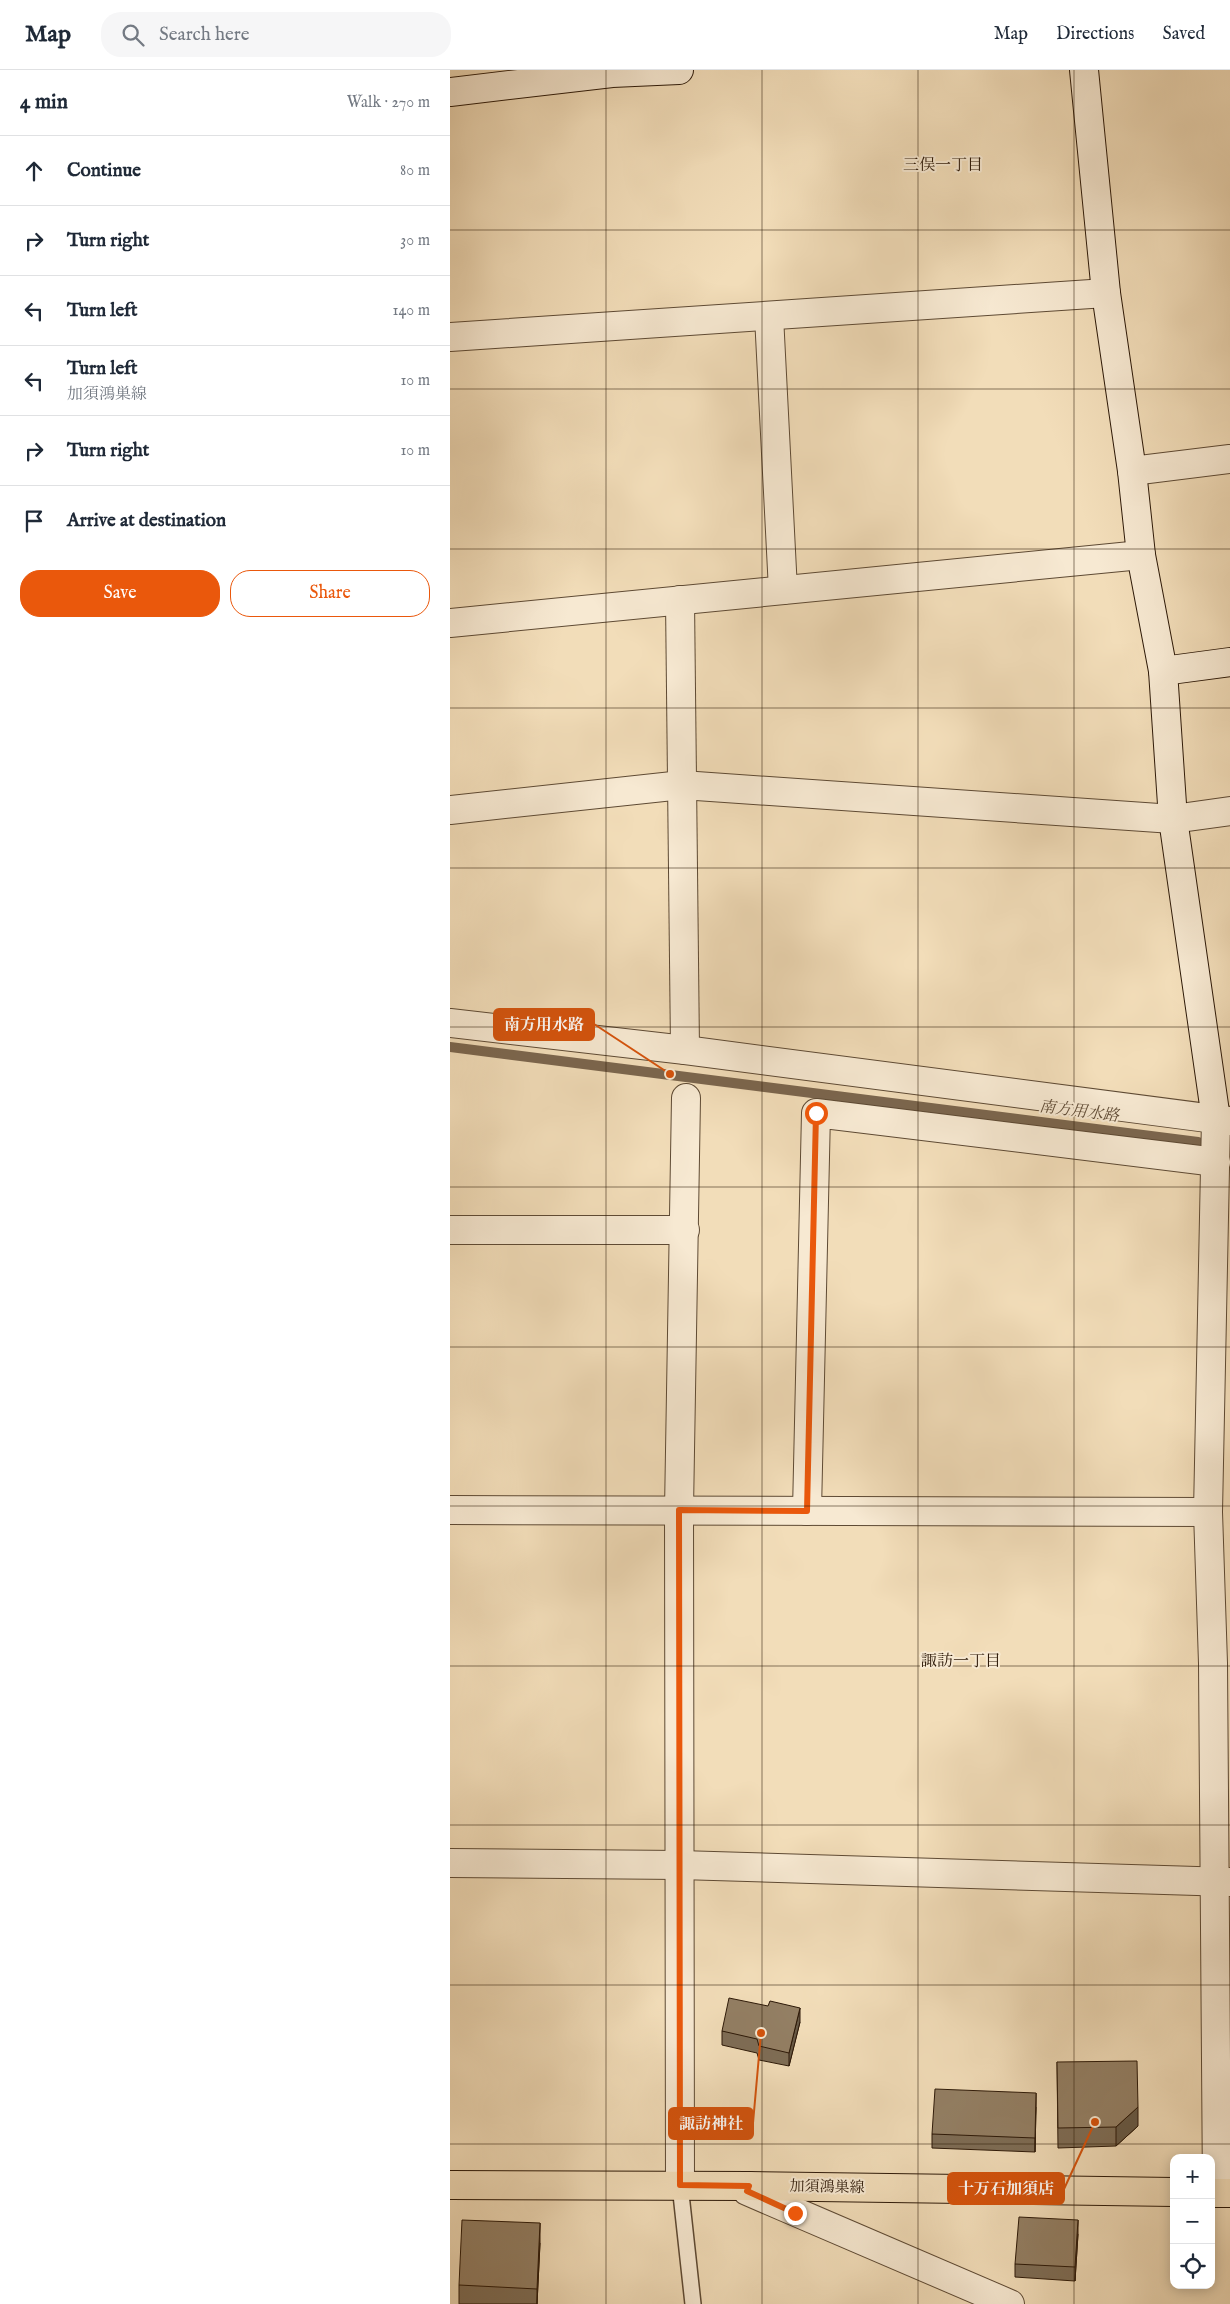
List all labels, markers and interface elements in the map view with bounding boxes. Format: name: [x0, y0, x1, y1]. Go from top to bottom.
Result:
search box: [101, 12, 451, 57]
text: Map: [25, 19, 71, 50]
icon: search: [119, 21, 147, 49]
text: Search here: [159, 23, 250, 47]
text: Map: [994, 23, 1028, 46]
text: Directions: [1056, 23, 1134, 46]
text: Saved: [1162, 23, 1205, 46]
text: 4 min: [20, 89, 68, 116]
text: Walk · 270 m: [347, 93, 430, 113]
district label: 三俣一丁目: [903, 156, 983, 176]
icon: ahead: [20, 157, 48, 185]
text: Continue: [67, 159, 141, 183]
text: 80 m: [400, 161, 430, 181]
icon: right: [20, 227, 48, 255]
text: Turn right: [67, 229, 149, 253]
text: 30 m: [400, 231, 430, 251]
icon: left: [20, 297, 48, 325]
text: Turn left: [67, 299, 138, 323]
text: 140 m: [392, 301, 430, 321]
text: Turn left: [67, 357, 138, 381]
icon: left: [20, 367, 48, 395]
text: 10 m: [400, 371, 430, 391]
text: 加須鴻巣線: [67, 385, 147, 405]
icon: right: [20, 437, 48, 465]
text: Turn right: [67, 439, 149, 463]
text: 10 m: [400, 441, 430, 461]
icon: arrive: [20, 507, 48, 535]
text: Arrive at destination: [67, 509, 226, 533]
button: Save: [20, 570, 220, 617]
button: Share: [230, 570, 430, 617]
callout: 南方用水路: [494, 1009, 594, 1040]
text: 南方用水路: [504, 1016, 584, 1036]
water label: 南方用水路: [1038, 1097, 1121, 1127]
route start: [805, 1102, 828, 1125]
district label: 諏訪一丁目: [921, 1652, 1001, 1672]
callout: 諏訪神社: [669, 2108, 753, 2139]
text: 諏訪神社: [679, 2115, 743, 2135]
map controls: [1170, 2154, 1215, 2289]
button: +: [1170, 2154, 1215, 2199]
callout: 十万石加須店: [948, 2173, 1064, 2204]
street label: 加須鴻巣線: [789, 2177, 865, 2197]
text: 十万石加須店: [958, 2180, 1054, 2200]
button: −: [1170, 2199, 1215, 2244]
route end: [784, 2202, 807, 2225]
button: locate: [1170, 2244, 1215, 2289]

